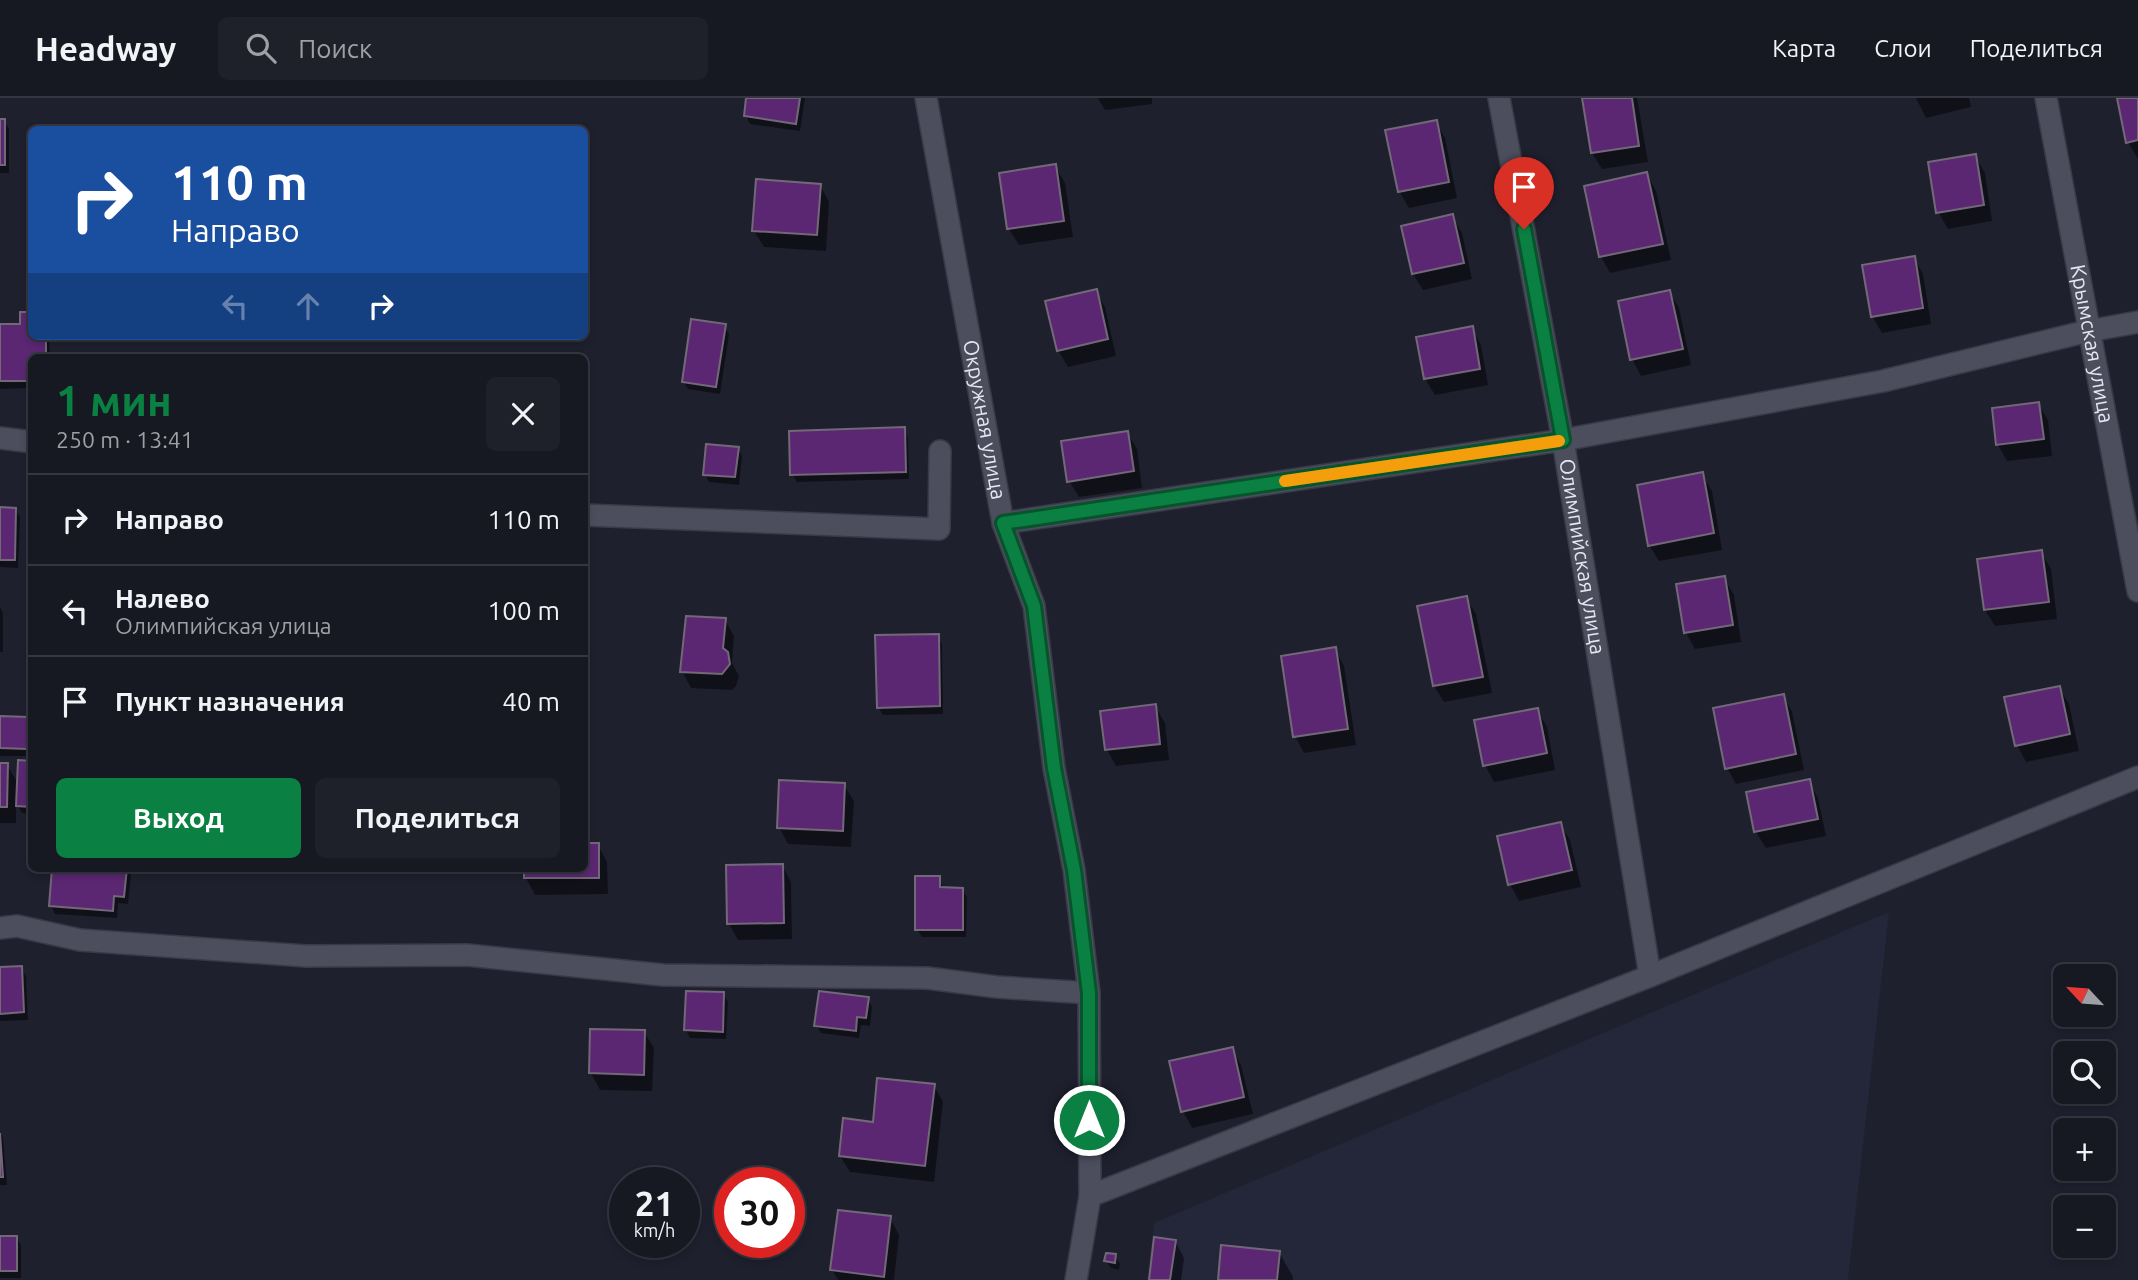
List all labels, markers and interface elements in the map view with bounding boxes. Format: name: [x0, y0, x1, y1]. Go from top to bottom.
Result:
search box: [218, 17, 708, 80]
icon: search: [242, 29, 280, 67]
text: Headway: [35, 30, 176, 67]
text: Поиск: [298, 34, 372, 63]
text: Карта: [1772, 35, 1836, 62]
text: Слои: [1874, 35, 1932, 62]
text: Поделиться: [1970, 35, 2103, 62]
icon: right: [56, 154, 147, 245]
text: 110 m: [171, 154, 308, 209]
pin: [1494, 157, 1554, 229]
icon: arrive: [1505, 168, 1543, 206]
text: Направо: [171, 212, 300, 248]
street label: Крымская улица: [2066, 262, 2119, 425]
icon: left: [216, 287, 254, 325]
icon: ahead: [289, 287, 327, 325]
icon: right: [362, 287, 400, 325]
street label: Окружная улица: [959, 338, 1012, 501]
text: 1 мин: [56, 377, 172, 424]
button: close: [486, 377, 560, 451]
text: 250 m · 13:41: [56, 427, 194, 452]
street label: Олимпийская улица: [1555, 457, 1611, 656]
icon: right: [56, 501, 94, 539]
text: Направо: [115, 505, 224, 534]
text: 110 m: [488, 505, 560, 534]
text: Налево: [115, 584, 210, 613]
icon: left: [56, 592, 94, 630]
text: 100 m: [488, 596, 560, 625]
text: Олимпийская улица: [115, 613, 332, 638]
icon: arrive: [56, 683, 94, 721]
text: Пункт назначения: [115, 687, 345, 716]
text: 40 m: [502, 687, 560, 716]
button: Выход: [56, 778, 301, 858]
button: Поделиться: [315, 778, 560, 858]
north arrow: [2053, 964, 2116, 1027]
map controls: [2053, 964, 2116, 1258]
button: search: [2053, 1041, 2116, 1104]
position arrow: [1052, 1083, 1126, 1157]
button: +: [2053, 1118, 2116, 1181]
speed limit sign: 30: [714, 1167, 805, 1258]
text: 21: [635, 1183, 674, 1223]
button: −: [2053, 1195, 2116, 1258]
text: km/h: [634, 1220, 675, 1240]

